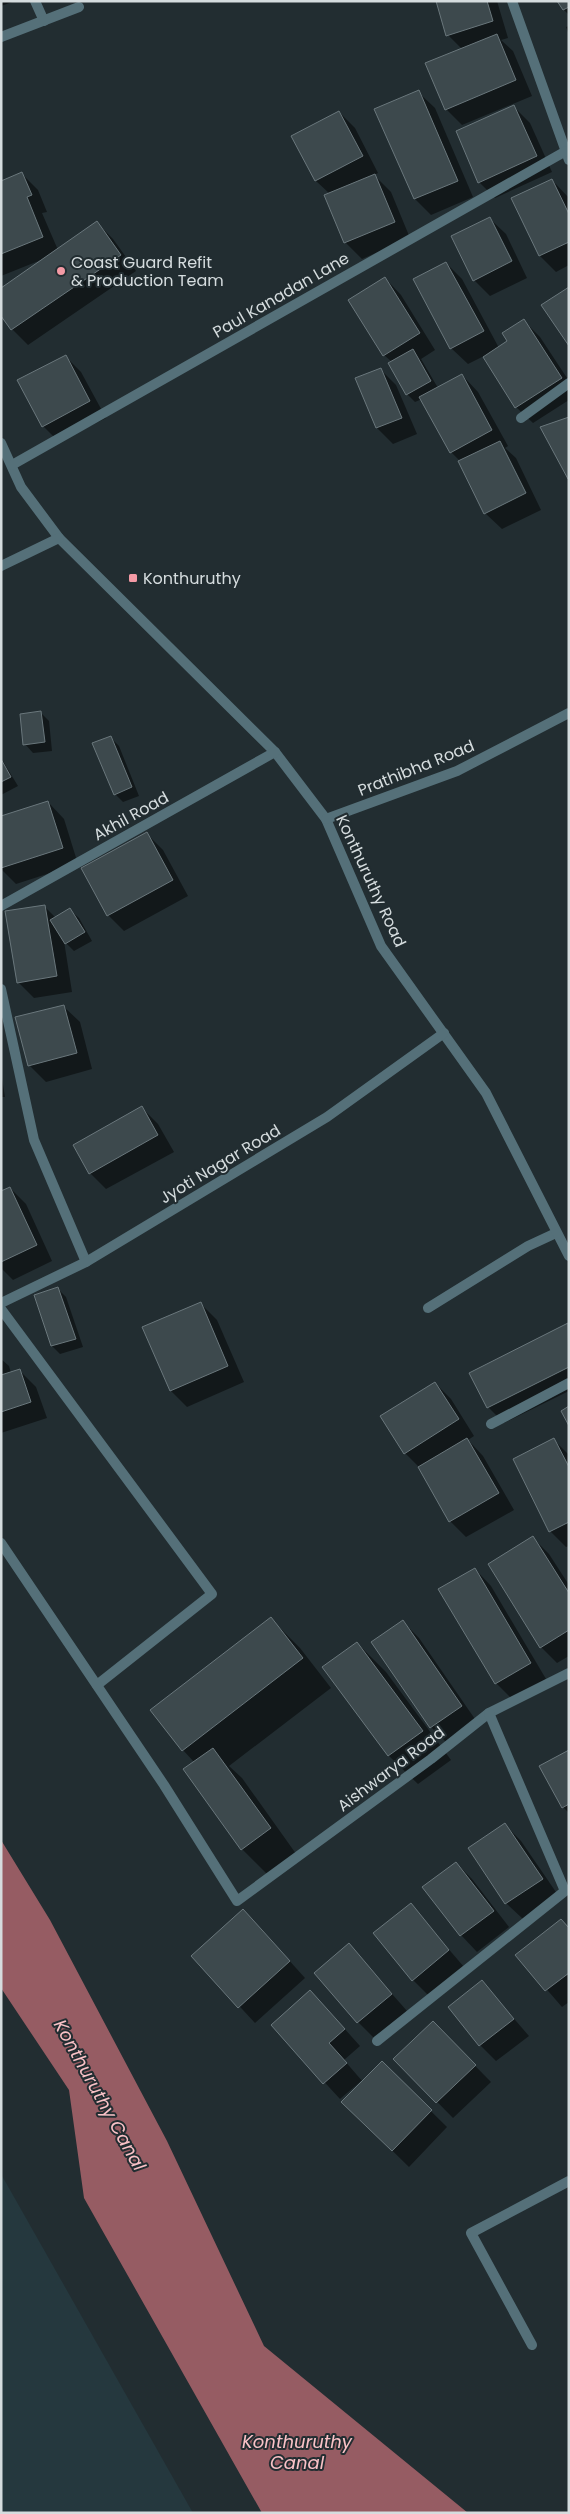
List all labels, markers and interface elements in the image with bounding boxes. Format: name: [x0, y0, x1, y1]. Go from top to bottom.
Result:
street label: Paul Kanadan Lane: [209, 247, 354, 343]
place label: Coast Guard Refit & Production Team: [71, 251, 224, 292]
marker: Coast Guard Refit & Production Team: [55, 265, 67, 277]
place label: Konthuruthy: [143, 567, 241, 590]
marker: Konthuruthy: [127, 572, 139, 584]
street label: Prathibha Road: [354, 734, 478, 802]
street label: Akhil Road: [89, 786, 173, 846]
street label: Konthuruthy Road: [330, 811, 412, 951]
street label: Jyoti Nagar Road: [155, 1119, 285, 1209]
street label: Aishwarya Road: [333, 1721, 449, 1817]
water label: Konthuruthy Canal: [48, 2015, 152, 2176]
water label: Konthuruthy Canal: [242, 2429, 353, 2475]

